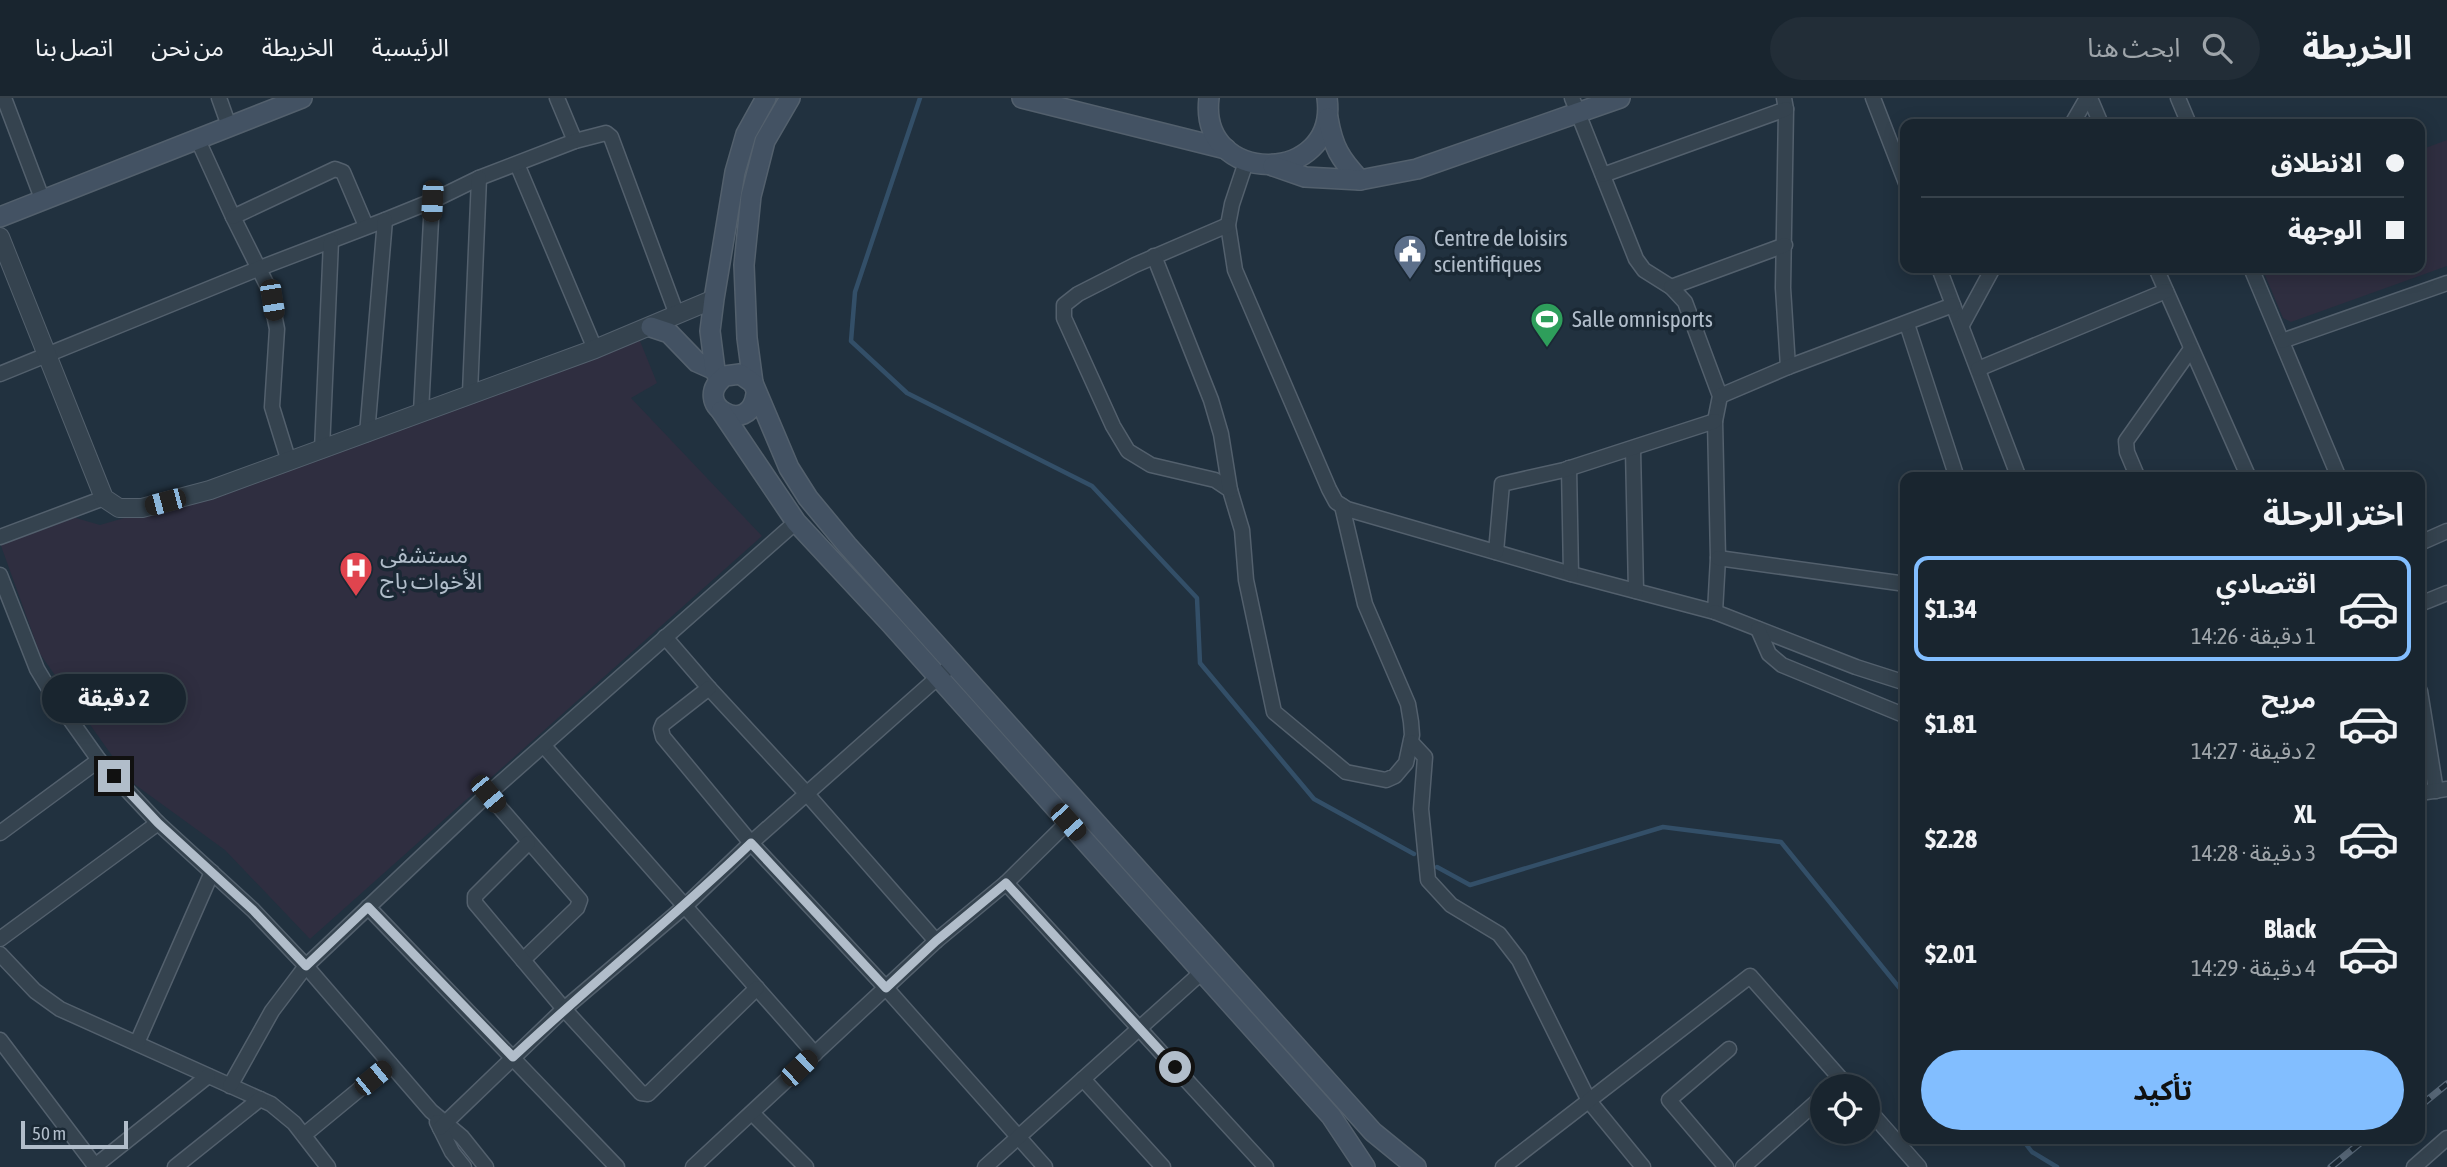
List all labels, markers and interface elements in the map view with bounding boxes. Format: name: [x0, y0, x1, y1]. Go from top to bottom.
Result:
search box: [1770, 17, 2260, 80]
text: الخريطة: [2302, 28, 2412, 66]
icon: search: [2198, 29, 2236, 67]
text: ابحث هنا: [2087, 33, 2180, 63]
text: اتصل بنا: [35, 34, 113, 61]
text: من نحن: [151, 34, 224, 61]
text: الخريطة: [262, 34, 334, 61]
text: الرئيسية: [372, 34, 449, 61]
text: الانطلاق: [2271, 148, 2362, 178]
car: [421, 179, 444, 223]
text: الوجهة: [2288, 215, 2362, 245]
place label: Centre de loisirs scientifiques: [1434, 225, 1568, 277]
public building icon: Centre de loisirs scientifiques: [1391, 232, 1429, 281]
car: [259, 278, 286, 322]
sports icon: Salle omnisports: [1528, 300, 1566, 349]
place label: Salle omnisports: [1572, 306, 1713, 332]
car: [142, 486, 189, 518]
text: اختر الرحلة: [2263, 495, 2404, 532]
place label: مستشفى الأخوات باج: [380, 542, 482, 598]
hospital icon: مستشفى الأخوات باج: [337, 549, 375, 598]
text: اقتصادي: [2216, 569, 2316, 599]
icon: car: [2337, 577, 2400, 640]
text: $1.34: [1925, 594, 1977, 624]
text: 1 دقيقة · 14:26: [2191, 623, 2316, 649]
callout: 2 دقيقة: [42, 674, 186, 724]
text: مريح: [2261, 684, 2316, 714]
text: 2 دقيقة: [78, 685, 150, 711]
icon: car: [2337, 692, 2400, 755]
text: $1.81: [1925, 709, 1977, 739]
text: 2 دقيقة · 14:27: [2191, 738, 2316, 764]
route end: [98, 760, 130, 792]
car: [467, 771, 510, 817]
car: [1047, 799, 1090, 845]
text: XL: [2294, 799, 2316, 829]
icon: car: [2337, 807, 2400, 870]
text: $2.28: [1925, 824, 1977, 854]
text: 3 دقيقة · 14:28: [2191, 840, 2316, 866]
text: Black: [2264, 914, 2316, 944]
icon: car: [2337, 922, 2400, 985]
text: $2.01: [1925, 939, 1977, 969]
text: 4 دقيقة · 14:29: [2191, 955, 2316, 981]
car: [777, 1046, 822, 1090]
button: تأكيد: [1921, 1050, 2404, 1130]
route start: [1159, 1051, 1191, 1083]
car: [351, 1057, 396, 1099]
map controls: [1810, 1074, 1880, 1144]
button: locate: [1810, 1074, 1880, 1144]
scale bar: [21, 1118, 128, 1150]
text: 50 m: [32, 1122, 66, 1144]

